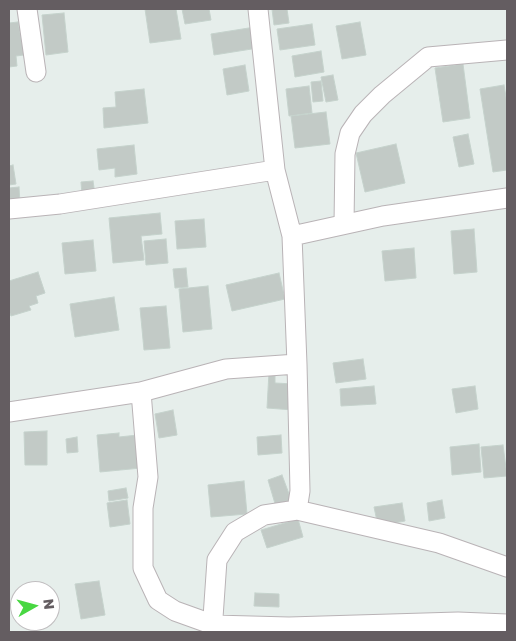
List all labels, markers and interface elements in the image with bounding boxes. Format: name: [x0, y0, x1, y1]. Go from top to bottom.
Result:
north arrow: [10, 581, 60, 631]
text: N: [40, 598, 58, 611]

